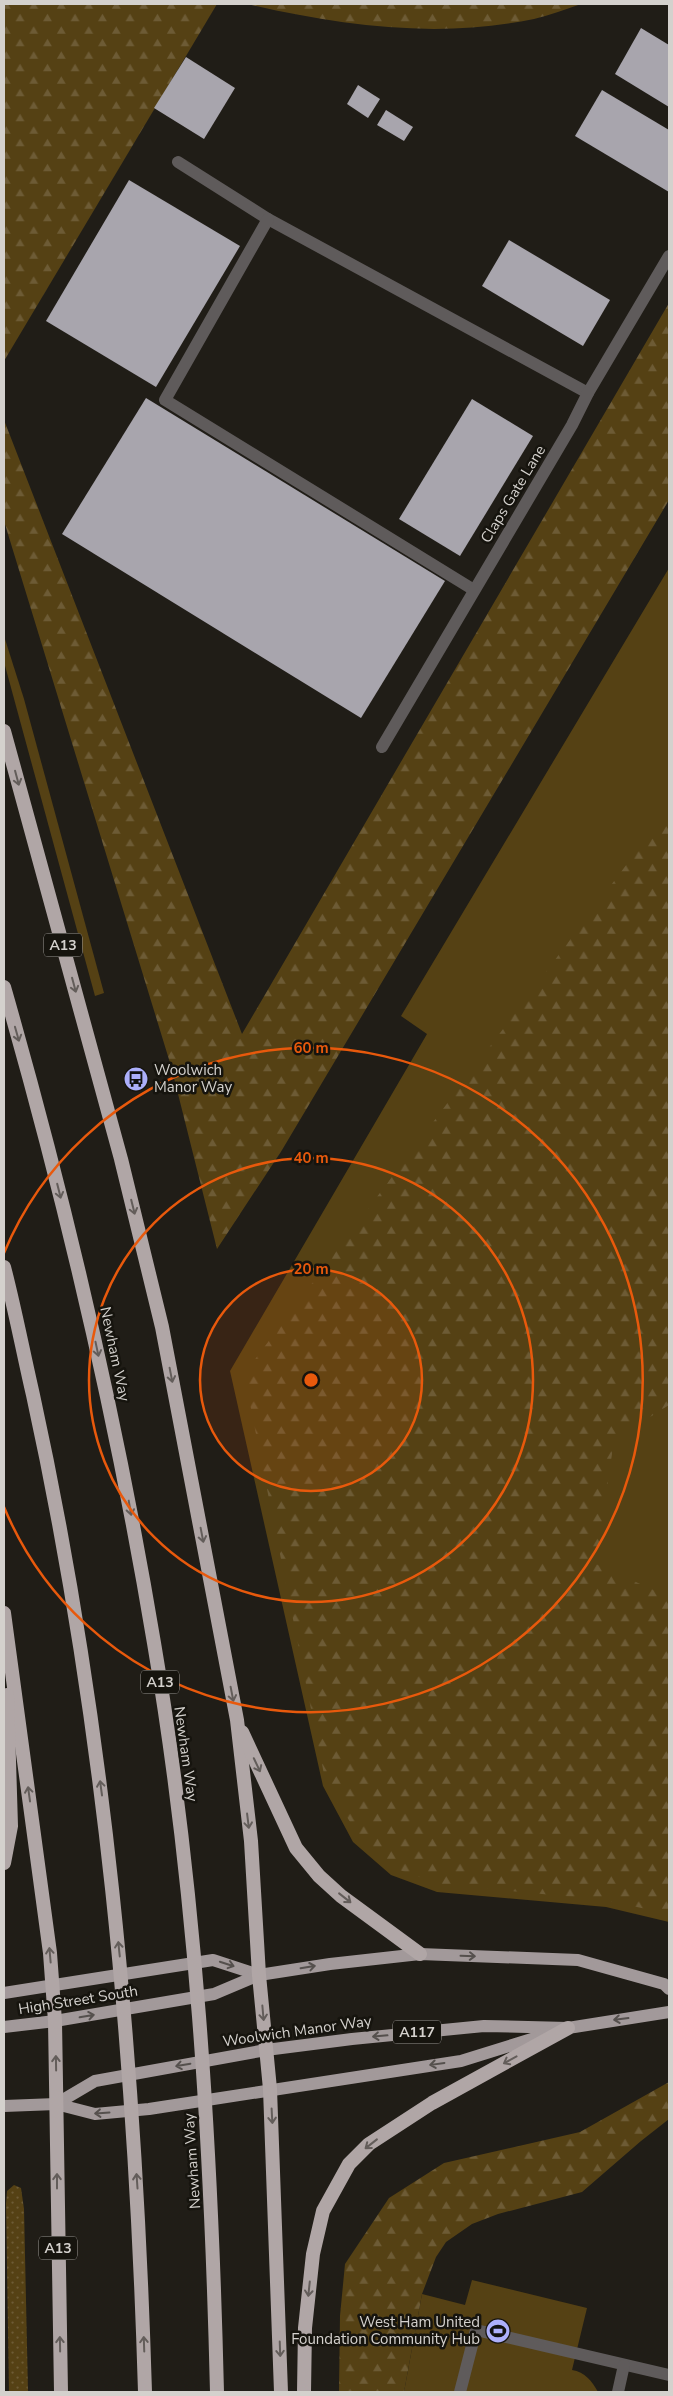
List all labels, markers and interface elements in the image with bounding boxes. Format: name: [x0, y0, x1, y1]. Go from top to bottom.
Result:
street label: Claps Gate Lane: [476, 441, 550, 547]
one-way arrow: [12, 770, 22, 786]
road number: A13: [44, 934, 82, 956]
one-way arrow: [69, 977, 79, 993]
one-way arrow: [13, 1025, 23, 1041]
text: 60 m: [293, 1038, 329, 1058]
place label: Woolwich Manor Way: [154, 1060, 232, 1097]
bus stop icon: Woolwich Manor Way: [123, 1066, 149, 1092]
text: 40 m: [293, 1148, 329, 1168]
one-way arrow: [55, 1182, 64, 1198]
one-way arrow: [128, 1198, 138, 1214]
text: 20 m: [293, 1259, 329, 1279]
street label: Newham Way: [95, 1305, 135, 1403]
one-way arrow: [93, 1340, 102, 1356]
one-way arrow: [167, 1367, 177, 1383]
centre of rings: [302, 1371, 320, 1389]
one-way arrow: [126, 1500, 135, 1516]
one-way arrow: [197, 1526, 207, 1542]
road number: A13: [141, 1670, 179, 1694]
one-way arrow: [227, 1686, 237, 1702]
street label: Newham Way: [169, 1705, 203, 1803]
one-way arrow: [253, 1757, 262, 1772]
one-way arrow: [96, 1780, 106, 1796]
one-way arrow: [24, 1787, 34, 1803]
one-way arrow: [243, 1813, 253, 1829]
one-way arrow: [338, 1893, 351, 1904]
one-way arrow: [114, 1942, 124, 1958]
one-way arrow: [46, 1948, 55, 1964]
one-way arrow: [460, 1951, 476, 1960]
one-way arrow: [219, 1960, 235, 1970]
one-way arrow: [299, 1962, 315, 1972]
street label: High Street South: [17, 1981, 139, 2019]
one-way arrow: [258, 2004, 267, 2020]
one-way arrow: [78, 2010, 94, 2020]
street label: Woolwich Manor Way: [221, 2011, 373, 2051]
one-way arrow: [613, 2014, 629, 2024]
road number: A117: [393, 2020, 441, 2044]
one-way arrow: [372, 2031, 388, 2041]
one-way arrow: [51, 2055, 60, 2071]
one-way arrow: [503, 2056, 518, 2066]
one-way arrow: [429, 2059, 445, 2069]
one-way arrow: [176, 2061, 192, 2071]
one-way arrow: [267, 2108, 276, 2124]
one-way arrow: [94, 2109, 110, 2118]
street label: Newham Way: [179, 2112, 205, 2210]
one-way arrow: [364, 2139, 378, 2149]
one-way arrow: [52, 2173, 62, 2190]
one-way arrow: [132, 2173, 141, 2189]
road number: A13: [39, 2236, 77, 2260]
one-way arrow: [304, 2280, 314, 2296]
place label: West Ham United Foundation Community Hub: [291, 2312, 480, 2349]
sports icon: West Ham United Foundation Community Hub: [485, 2318, 511, 2344]
one-way arrow: [56, 2336, 65, 2352]
one-way arrow: [139, 2336, 148, 2352]
one-way arrow: [275, 2340, 285, 2357]

